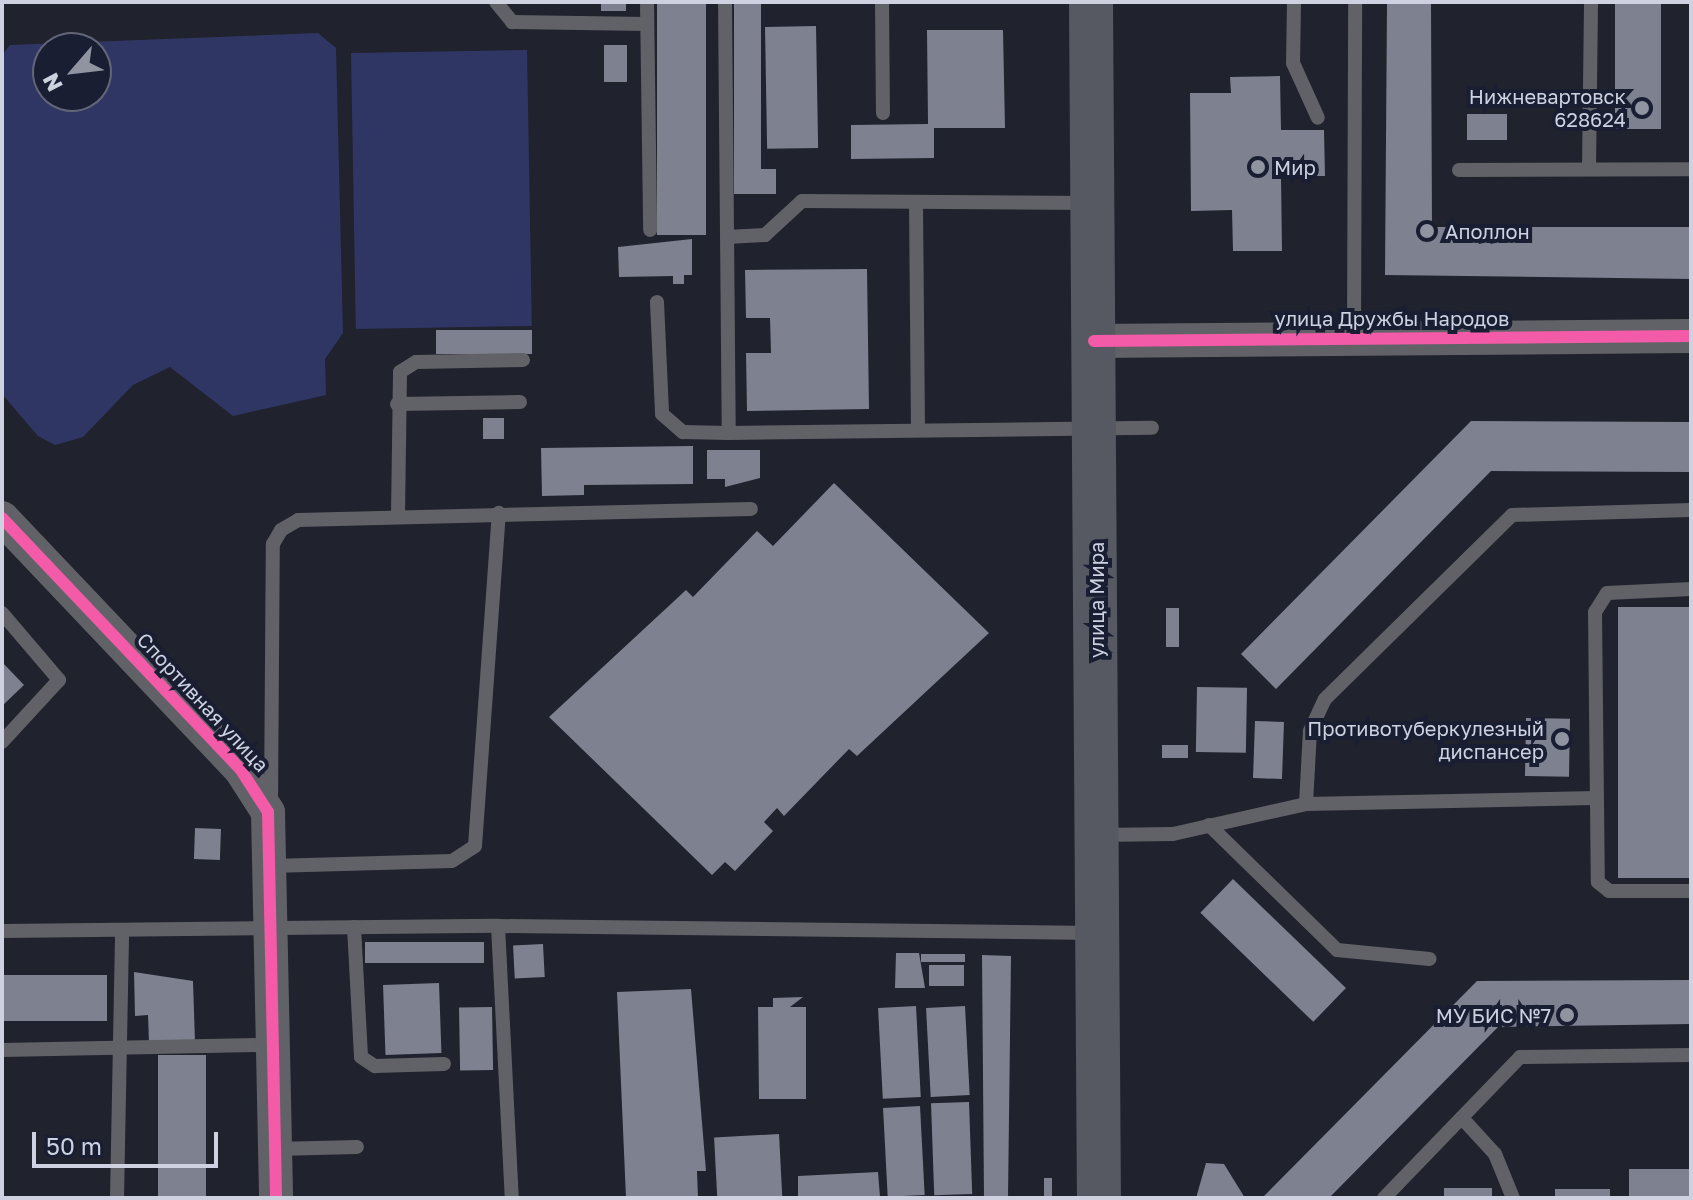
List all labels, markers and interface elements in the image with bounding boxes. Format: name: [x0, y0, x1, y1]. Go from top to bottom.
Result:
north arrow: [32, 32, 112, 112]
text: N: [36, 69, 68, 96]
place label: Нижневартовск 628624: [1469, 84, 1626, 131]
marker: Нижневартовск 628624: [1633, 99, 1651, 117]
place label: Мир: [1274, 155, 1316, 179]
marker: Мир: [1249, 158, 1267, 176]
place label: Аполлон: [1445, 219, 1530, 243]
marker: Аполлон: [1416, 220, 1438, 242]
street label: улица Дружбы Народов: [1275, 306, 1509, 330]
street label: улица Мира: [1084, 542, 1108, 658]
street label: Спортивная улица: [132, 627, 274, 777]
place label: Противотуберкулезный диспансер: [1307, 716, 1544, 763]
marker: Противотуберкулезный диспансер: [1551, 728, 1573, 750]
place label: МУ БИС №7: [1436, 1003, 1551, 1027]
marker: МУ БИС №7: [1558, 1006, 1576, 1024]
scale bar: [36, 1116, 222, 1166]
text: 50 m: [46, 1131, 102, 1160]

